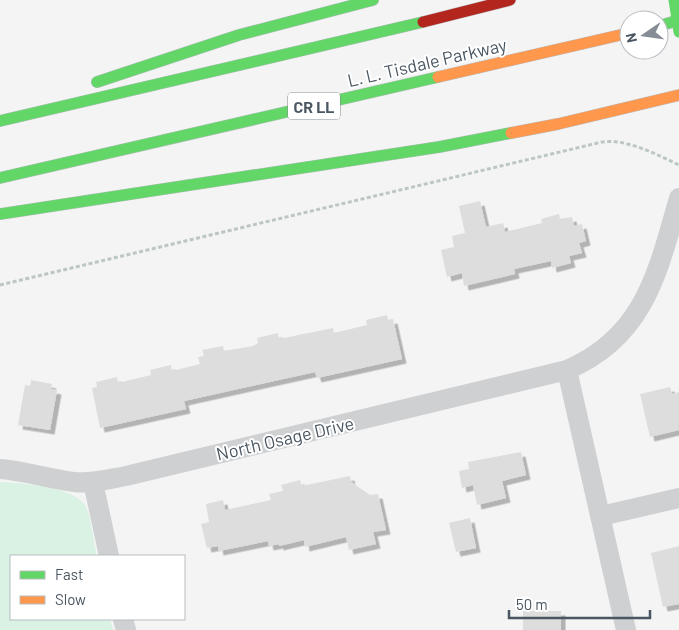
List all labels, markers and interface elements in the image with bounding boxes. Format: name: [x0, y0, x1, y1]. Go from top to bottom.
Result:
north arrow: [619, 10, 669, 60]
text: N: [622, 32, 640, 44]
street label: L. L. Tisdale Parkway: [345, 33, 509, 91]
road number: CR LL: [288, 92, 340, 120]
street label: North Osage Drive: [214, 411, 356, 465]
legend: [10, 555, 185, 620]
text: Fast: [55, 565, 83, 583]
scale bar: [509, 588, 650, 620]
text: Slow: [55, 590, 86, 608]
text: 50 m: [516, 595, 548, 613]

